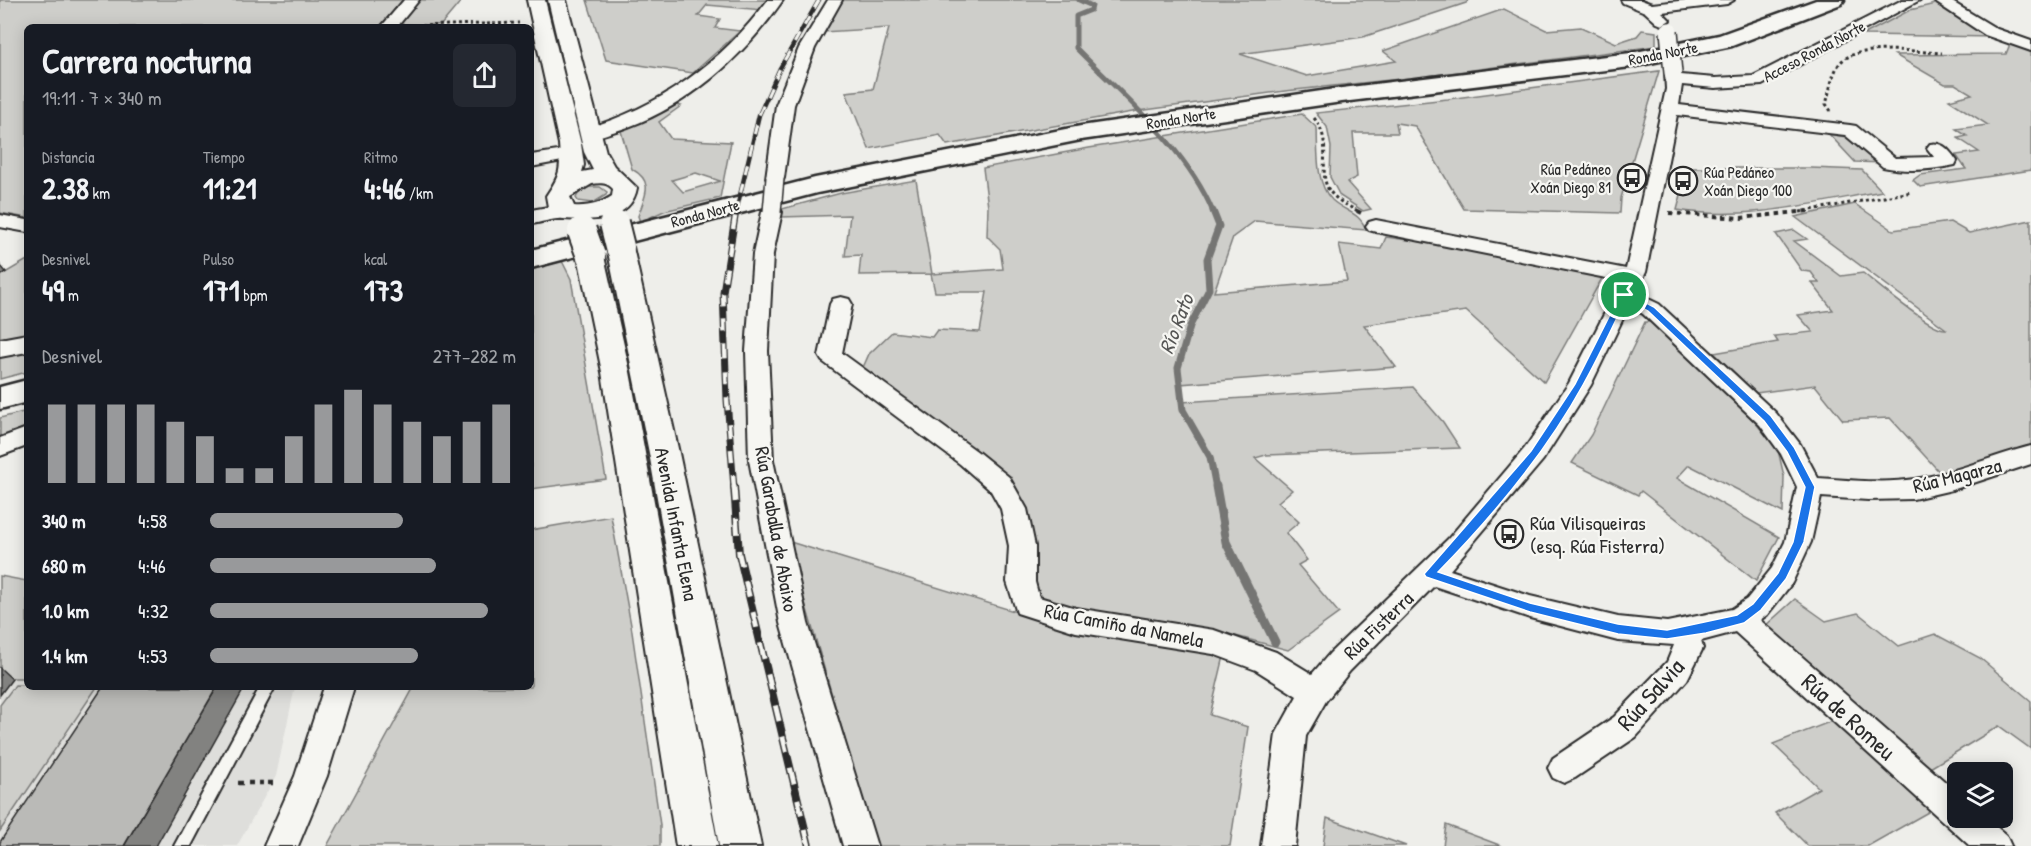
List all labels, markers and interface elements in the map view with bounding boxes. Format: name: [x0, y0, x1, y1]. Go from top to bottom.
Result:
street label: Acceso Ronda Norte: [1759, 14, 1870, 87]
street label: Ronda Norte: [1626, 35, 1700, 70]
text: Carrera nocturna: [42, 39, 251, 83]
button: share: [453, 44, 516, 107]
text: 19:11 · 7 × 340 m: [42, 84, 161, 111]
street label: Ronda Norte: [1145, 102, 1218, 134]
text: Distancia: [42, 146, 94, 168]
text: Tiempo: [203, 146, 245, 168]
text: Ritmo: [364, 146, 398, 168]
place label: Rúa Pedáneo Xoán Diego 81: [1530, 158, 1612, 198]
place label: Rúa Pedáneo Xoán Diego 100: [1704, 161, 1792, 201]
bus stop icon: Rúa Pedáneo Xoán Diego 81: [1616, 162, 1648, 194]
bus stop icon: Rúa Pedáneo Xoán Diego 100: [1667, 165, 1699, 197]
text: 2.38: [42, 168, 89, 208]
text: 11:21: [203, 168, 257, 208]
text: 4:46: [364, 168, 405, 208]
text: km: [89, 182, 110, 204]
text: /km: [405, 182, 433, 204]
street label: Ronda Norte: [668, 193, 742, 233]
text: Desnivel: [42, 248, 90, 270]
text: Pulso: [203, 248, 234, 270]
text: kcal: [364, 248, 387, 270]
pin: [1598, 269, 1649, 320]
text: 49: [42, 270, 64, 310]
text: 171: [203, 270, 240, 310]
text: 173: [364, 270, 403, 310]
icon: arrive: [1607, 278, 1640, 311]
text: m: [64, 284, 79, 306]
text: bpm: [240, 284, 268, 306]
water label: Río Rato: [1152, 289, 1201, 358]
text: Desnivel: [42, 342, 102, 369]
text: 277–282 m: [433, 342, 516, 369]
street label: Rúa Garaballa de Abaixo: [749, 444, 805, 614]
street label: Avenida Infanta Elena: [649, 445, 705, 603]
street label: Rúa Magarza: [1910, 451, 2004, 499]
text: 340 m: [42, 507, 86, 534]
text: 4:58: [138, 507, 167, 534]
place label: Rúa Vilisqueiras (esq. Rúa Fisterra): [1530, 509, 1665, 559]
bus stop icon: Rúa Vilisqueiras (esq. Rúa Fisterra): [1493, 518, 1525, 550]
text: 680 m: [42, 552, 86, 579]
text: 4:46: [138, 552, 166, 579]
street label: Rúa Fisterra: [1337, 585, 1419, 665]
street label: Rúa Camiño da Namela: [1042, 596, 1206, 654]
text: 1.0 km: [42, 597, 89, 624]
text: 4:32: [138, 597, 168, 624]
text: 1.4 km: [42, 642, 88, 669]
text: 4:53: [138, 642, 168, 669]
street label: Rúa Salvia: [1609, 651, 1691, 737]
street label: Rúa de Romeu: [1795, 665, 1903, 767]
map controls: [1947, 762, 2013, 828]
button: layers: [1947, 762, 2013, 828]

